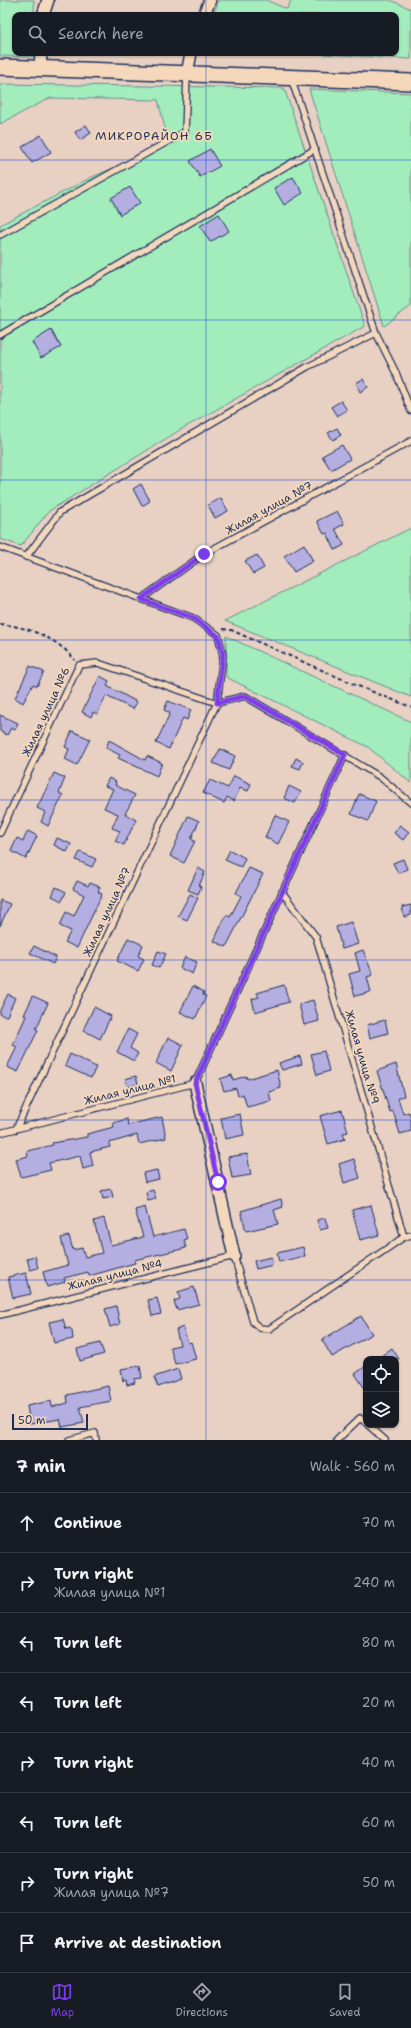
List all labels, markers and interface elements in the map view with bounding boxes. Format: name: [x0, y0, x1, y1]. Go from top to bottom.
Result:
search box: [12, 12, 399, 56]
icon: search: [26, 23, 48, 45]
text: Search here: [58, 24, 144, 44]
district label: МИКРОРАЙОН 6Б: [95, 128, 213, 144]
street label: Жилая улица №7: [223, 478, 315, 538]
route end: [195, 545, 213, 563]
street label: Жилая улица №6: [19, 665, 73, 759]
street label: Жилая улица №7: [80, 864, 134, 959]
street label: Жилая улица №9: [341, 1008, 383, 1106]
street label: Жилая улица №1: [82, 1071, 178, 1109]
route start: [209, 1173, 227, 1191]
street label: Жилая улица №4: [66, 1256, 164, 1294]
map controls: [363, 1356, 399, 1428]
button: locate: [363, 1356, 399, 1392]
button: layers: [363, 1392, 399, 1428]
scale bar: [12, 1412, 88, 1431]
text: 50 m: [18, 1413, 46, 1428]
text: 7 min: [16, 1455, 66, 1477]
text: Walk · 560 m: [310, 1458, 395, 1475]
icon: ahead: [16, 1512, 38, 1534]
text: Continue: [54, 1513, 122, 1533]
text: 70 m: [361, 1514, 395, 1531]
text: Turn right: [54, 1564, 134, 1584]
icon: right: [16, 1572, 38, 1594]
text: 240 m: [353, 1574, 395, 1591]
text: Жилая улица №1: [54, 1584, 165, 1601]
icon: left: [16, 1632, 38, 1654]
text: Turn left: [54, 1633, 122, 1653]
text: 80 m: [361, 1634, 395, 1651]
icon: left: [16, 1692, 38, 1714]
text: Turn left: [54, 1693, 122, 1713]
text: 20 m: [362, 1694, 395, 1711]
icon: right: [16, 1752, 38, 1774]
text: Turn right: [54, 1753, 134, 1773]
text: 40 m: [361, 1754, 395, 1771]
icon: left: [16, 1812, 38, 1834]
text: Turn left: [54, 1813, 122, 1833]
text: 60 m: [362, 1814, 395, 1831]
text: Turn right: [54, 1864, 134, 1884]
icon: right: [16, 1872, 38, 1894]
text: 50 m: [362, 1874, 395, 1891]
text: Жилая улица №7: [54, 1884, 169, 1901]
icon: arrive: [16, 1932, 38, 1954]
text: Arrive at destination: [54, 1933, 222, 1953]
tab: Map: [51, 1981, 74, 2020]
tab: Directions: [175, 1981, 228, 2020]
tab: Saved: [329, 1981, 360, 2020]

